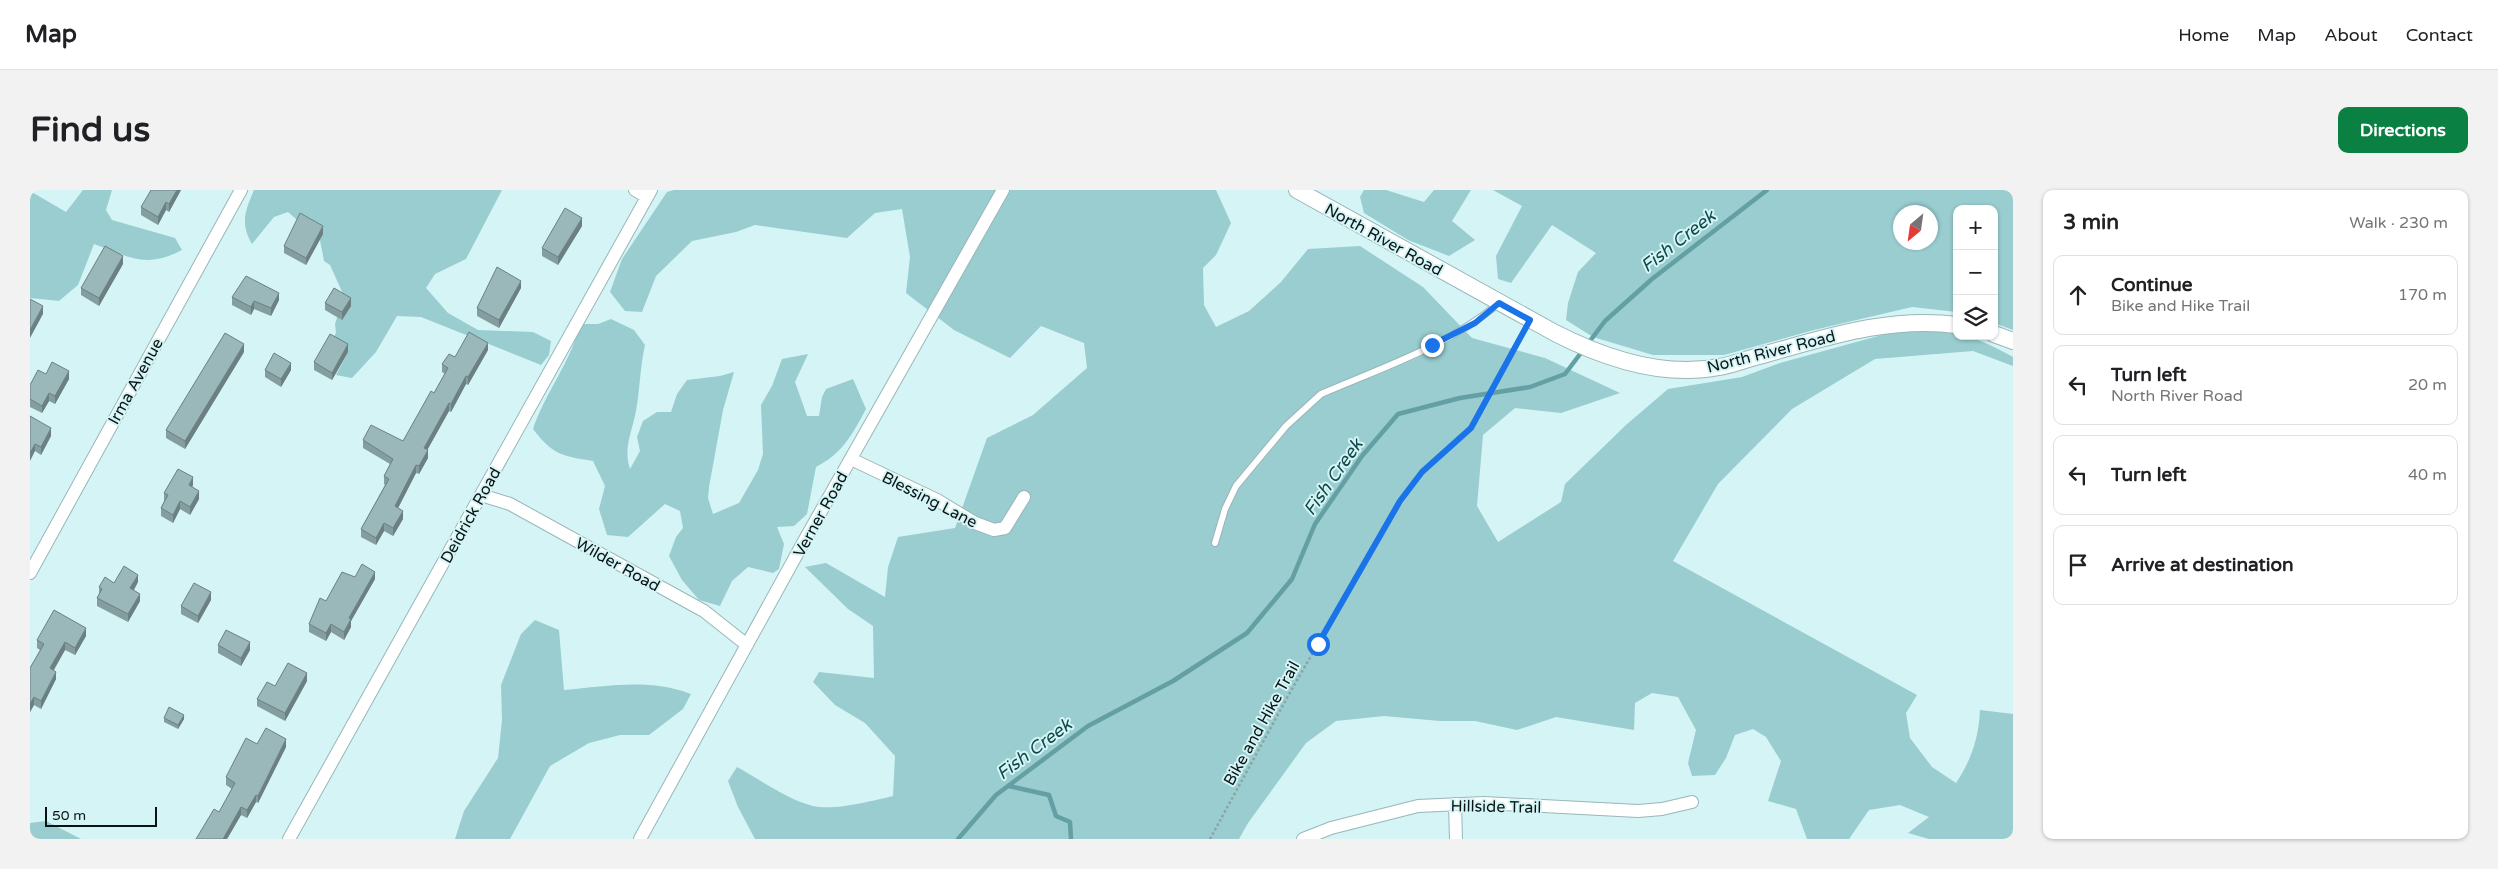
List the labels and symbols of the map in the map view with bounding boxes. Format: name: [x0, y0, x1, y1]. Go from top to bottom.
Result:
street label: North River Road: [1321, 199, 1446, 281]
water label: Fish Creek: [1636, 204, 1721, 277]
north arrow: [1893, 205, 1938, 250]
street label: North River Road: [1705, 326, 1838, 378]
route end: [1421, 334, 1444, 357]
street label: Irma Avenue: [104, 335, 168, 428]
water label: Fish Creek: [1299, 433, 1368, 520]
street label: Deidrick Road: [436, 464, 505, 567]
street label: Blessing Lane: [879, 467, 981, 532]
street label: Verner Road: [789, 468, 853, 561]
street label: Wilder Road: [572, 533, 663, 596]
route start: [1307, 633, 1330, 656]
street label: Bike and Hike Trail: [1219, 658, 1304, 789]
water label: Fish Creek: [992, 713, 1077, 784]
street label: Hillside Trail: [1450, 796, 1542, 818]
scale bar: [45, 804, 158, 827]

